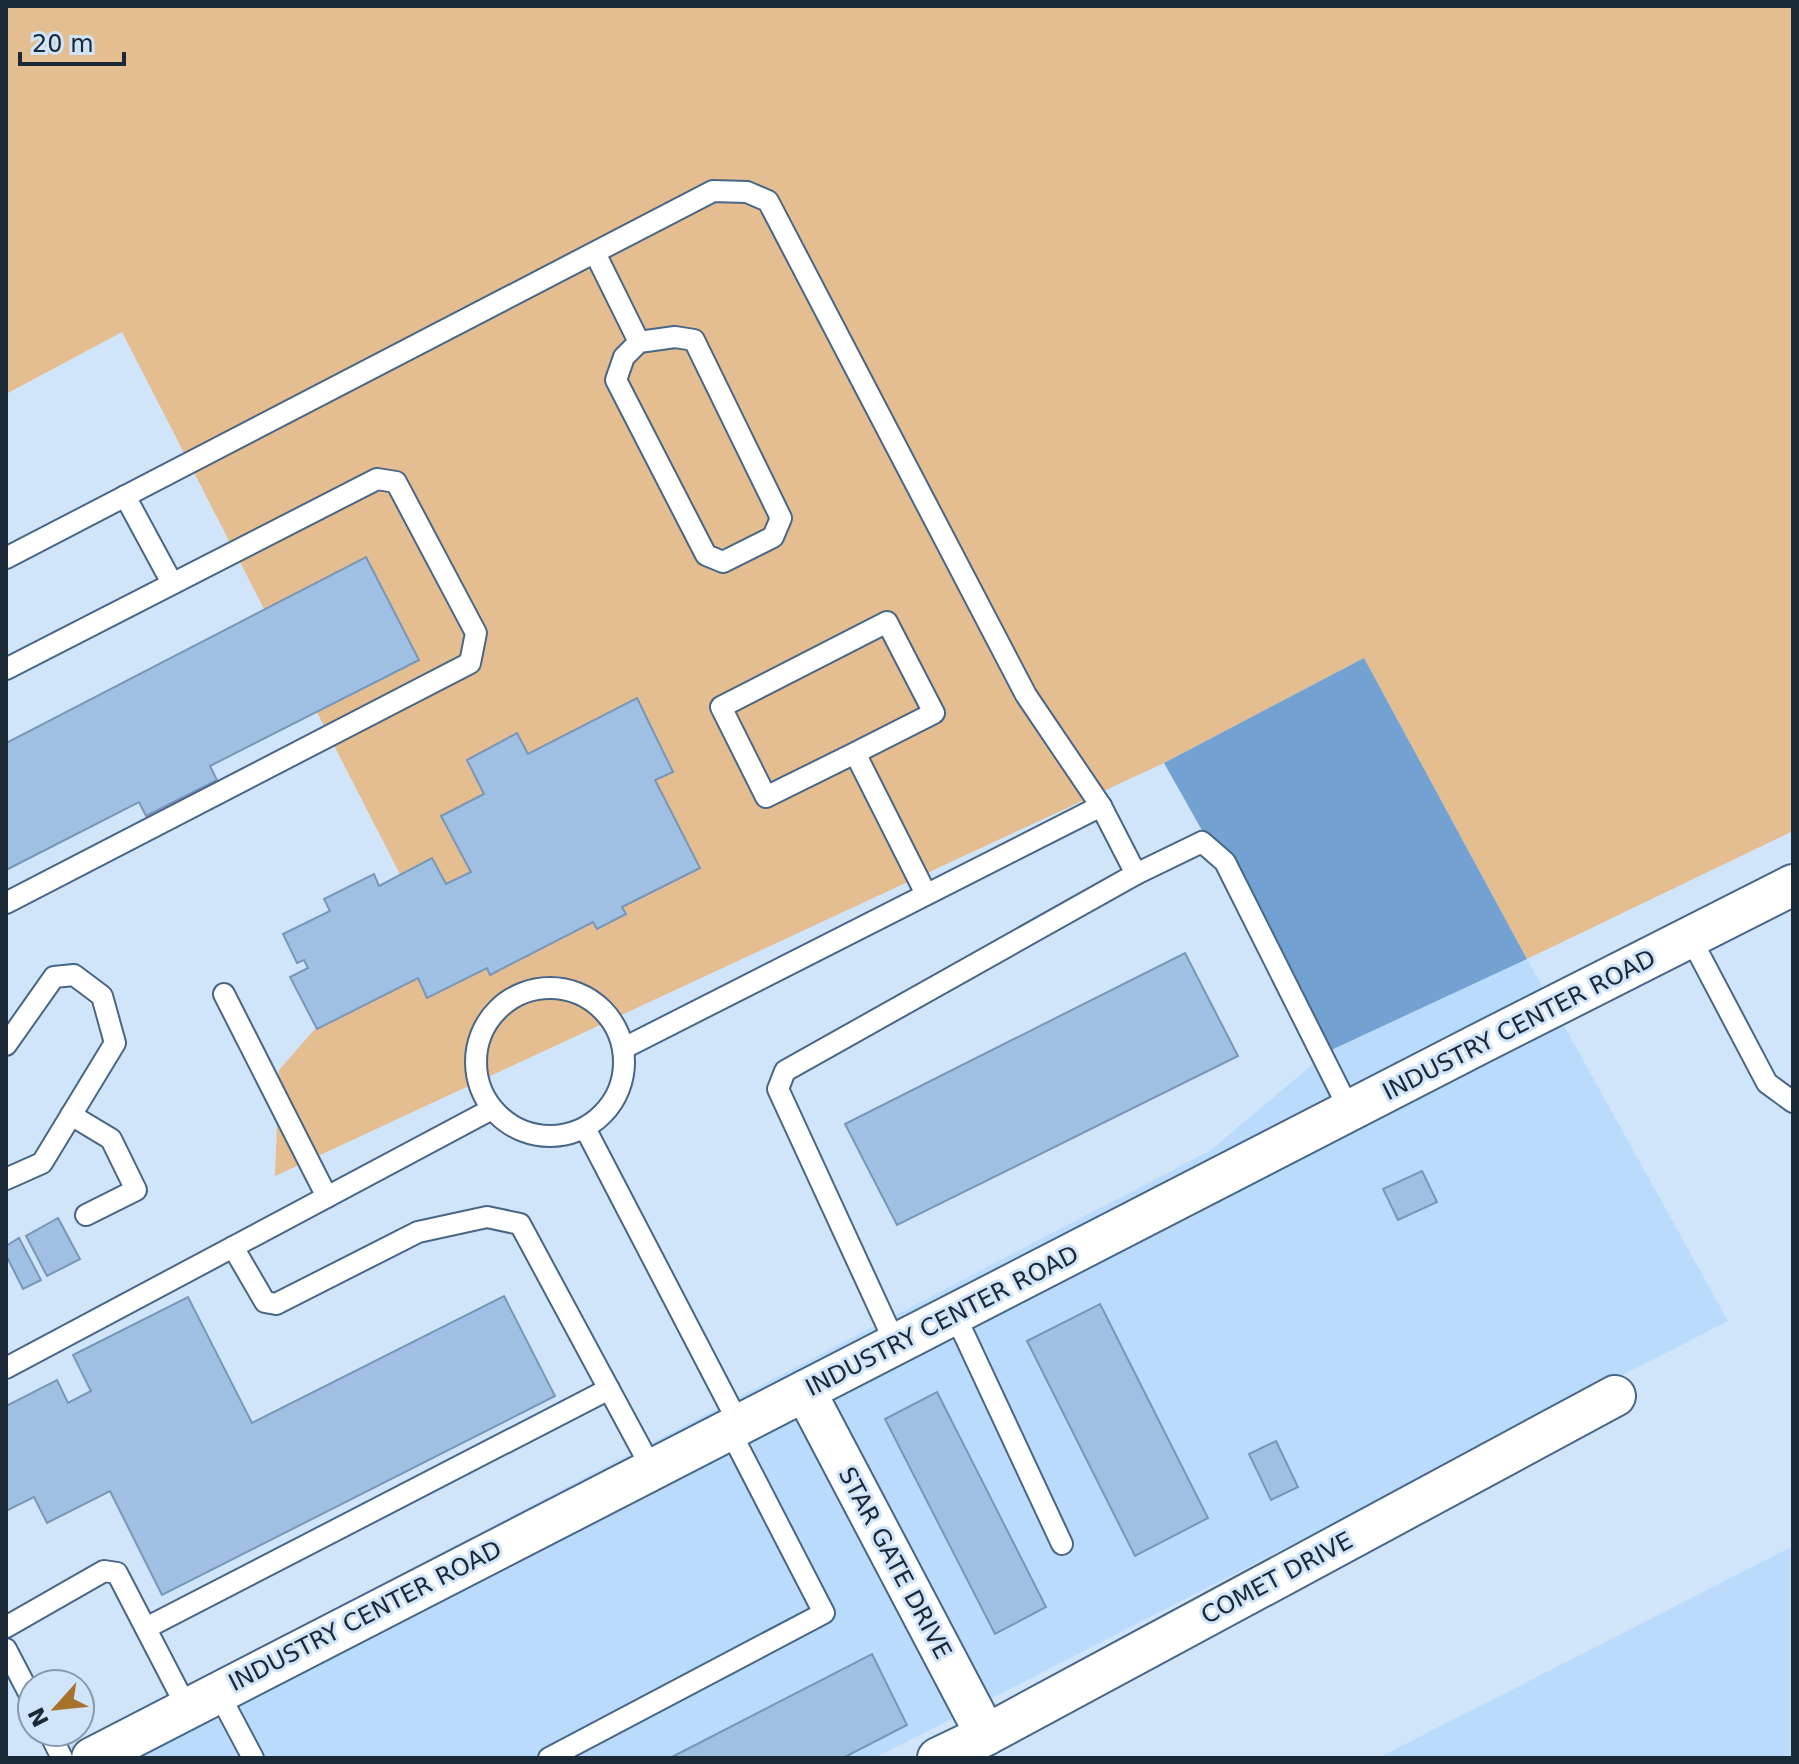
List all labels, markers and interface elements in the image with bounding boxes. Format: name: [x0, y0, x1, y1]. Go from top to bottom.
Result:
scale bar: [20, 16, 124, 66]
text: 20 m: [32, 30, 94, 58]
street label: INDUSTRY CENTER ROAD: [1378, 944, 1660, 1106]
street label: INDUSTRY CENTER ROAD: [801, 1240, 1083, 1402]
street label: STAR GATE DRIVE: [833, 1462, 957, 1664]
street label: COMET DRIVE: [1196, 1526, 1358, 1630]
street label: INDUSTRY CENTER ROAD: [224, 1535, 506, 1697]
north arrow: [16, 1668, 96, 1748]
text: N: [23, 1703, 54, 1731]

